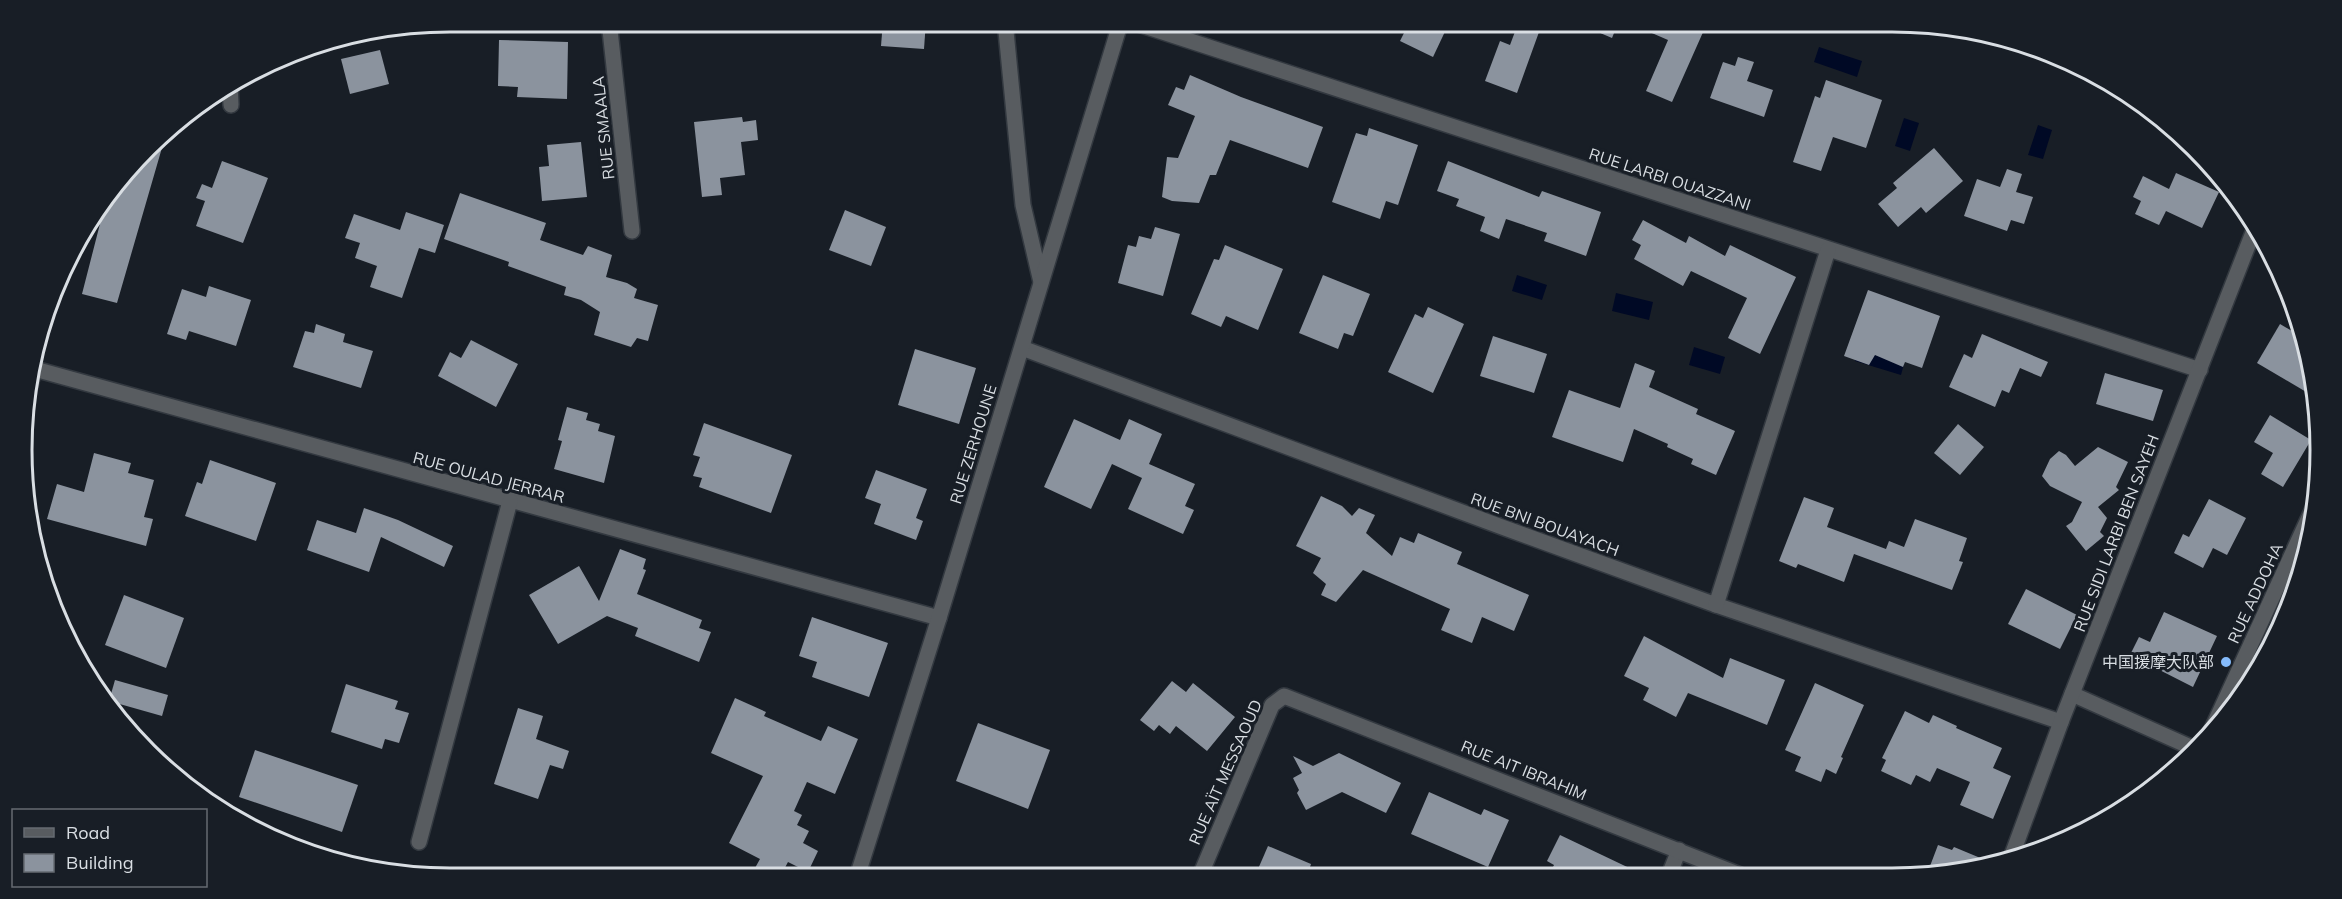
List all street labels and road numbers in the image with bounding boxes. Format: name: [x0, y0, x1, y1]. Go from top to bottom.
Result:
street label: RUE SMAALA: [588, 75, 618, 181]
street label: RUE LARBI OUAZZANI: [1587, 143, 1753, 215]
street label: RUE ZERHOUNE: [945, 382, 1001, 506]
street label: RUE SIDI LARBI BEN SAYEH: [2069, 431, 2163, 635]
street label: RUE OULAD JERRAR: [411, 447, 567, 507]
street label: RUE BNI BOUAYACH: [1468, 488, 1622, 560]
street label: RUE ADDOHA: [2223, 539, 2287, 646]
street label: RUE AÏT MESSAOUD: [1184, 696, 1266, 848]
street label: RUE AIT IBRAHIM: [1458, 736, 1590, 804]

